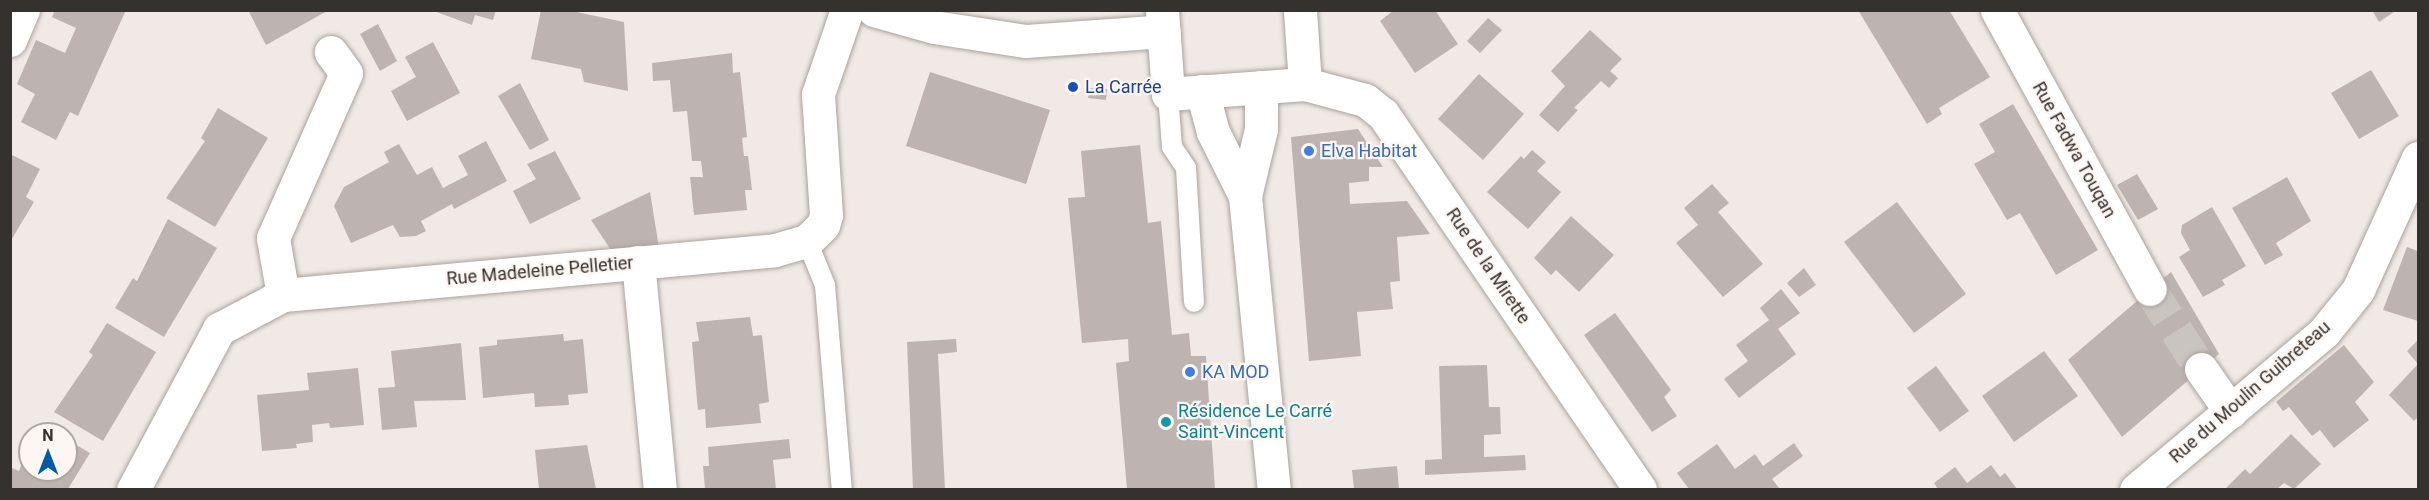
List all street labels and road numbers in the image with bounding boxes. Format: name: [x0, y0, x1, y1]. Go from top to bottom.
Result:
street label: Rue Fadwa Touqan: [2028, 78, 2120, 222]
street label: Rue de la Mirette: [1441, 204, 1535, 328]
street label: Rue Madeleine Pelletier: [446, 252, 634, 290]
street label: Rue du Moulin Guibreteau: [2165, 316, 2335, 468]

